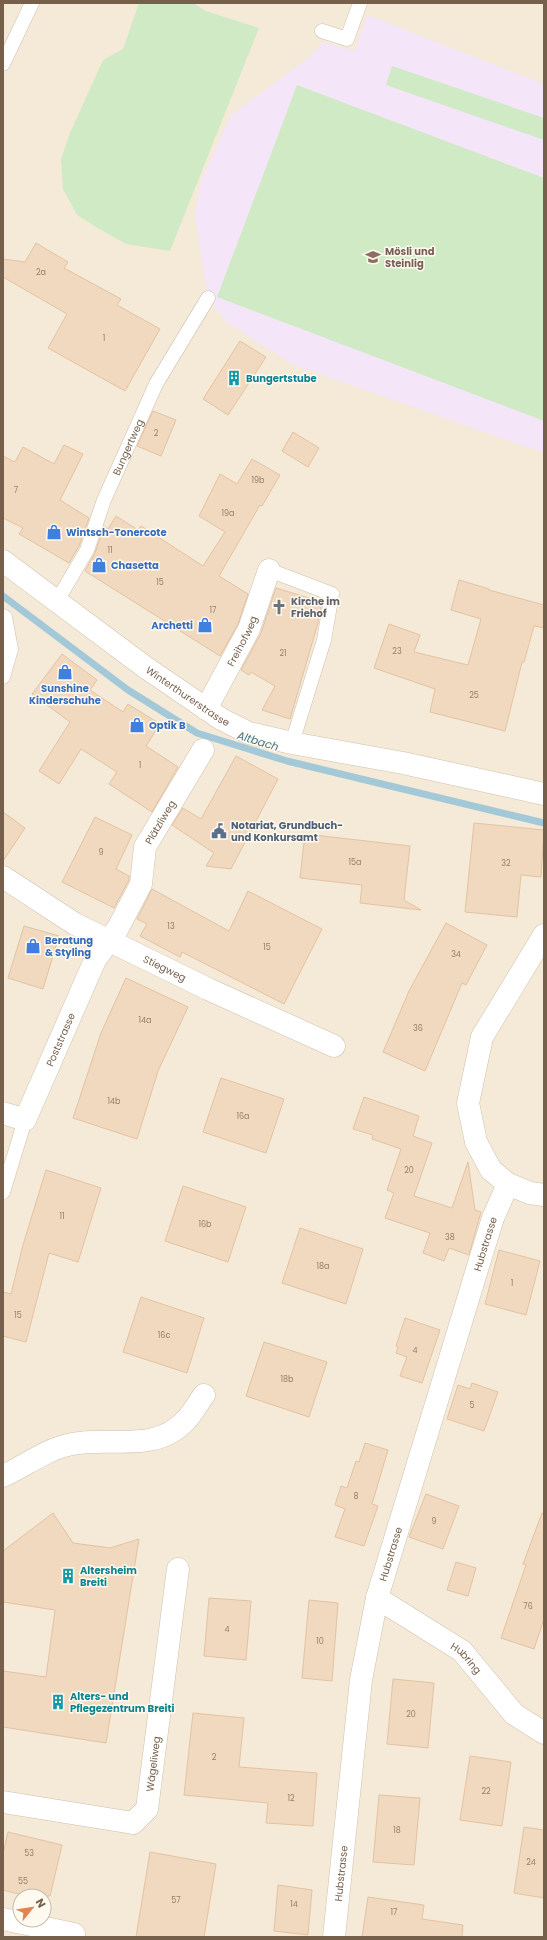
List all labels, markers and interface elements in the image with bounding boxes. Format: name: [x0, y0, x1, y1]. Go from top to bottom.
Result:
place label: Mösli und Steinlig: [385, 244, 435, 271]
school or university icon: Mösli und Steinlig: [364, 248, 382, 266]
house number: 2a: [36, 267, 46, 278]
house number: 1: [103, 333, 105, 344]
building icon: Bungertstube: [225, 369, 243, 387]
place label: Bungertstube: [246, 371, 317, 386]
street label: Bungertweg: [109, 417, 147, 478]
house number: 2: [154, 428, 159, 439]
house number: 19b: [251, 475, 265, 486]
house number: 7: [14, 485, 19, 496]
house number: 19a: [221, 508, 235, 519]
shop icon: Wintsch-Tonercote: [45, 523, 63, 541]
place label: Wintsch-Tonercote: [66, 525, 167, 540]
house number: 11: [107, 545, 113, 556]
shop icon: Chasetta: [90, 556, 108, 574]
place label: Chasetta: [111, 558, 159, 573]
house number: 15: [156, 577, 164, 588]
place label: Kirche im Friehof: [291, 594, 340, 621]
church icon: Kirche im Friehof: [270, 598, 288, 616]
house number: 17: [210, 605, 217, 616]
street label: Freihofweg: [223, 614, 261, 669]
shop icon: Archetti: [196, 616, 214, 634]
place label: Archetti: [151, 618, 193, 633]
house number: 23: [392, 646, 402, 657]
house number: 21: [279, 648, 287, 659]
shop icon: Sunshine Kinderschuhe: [56, 663, 74, 681]
street label: Winterthurerstrasse: [143, 663, 232, 730]
place label: Sunshine Kinderschuhe: [29, 681, 101, 708]
house number: 25: [469, 690, 479, 701]
shop icon: Optik B: [128, 716, 146, 734]
place label: Optik B: [149, 718, 186, 733]
water label: Altbach: [234, 727, 281, 755]
house number: 1: [139, 760, 141, 771]
street label: Plätzliweg: [141, 797, 179, 847]
place label: Notariat, Grundbuch- und Konkursamt: [231, 818, 343, 845]
public building icon: Notariat, Grundbuch- und Konkursamt: [210, 822, 228, 840]
house number: 9: [98, 847, 104, 858]
house number: 15a: [349, 857, 362, 868]
house number: 32: [501, 858, 511, 869]
house number: 13: [167, 921, 175, 932]
place label: Beratung & Styling: [45, 933, 93, 960]
shop icon: Beratung & Styling: [24, 937, 42, 955]
house number: 15: [263, 942, 271, 953]
house number: 34: [451, 949, 461, 960]
street label: Stiegweg: [141, 952, 189, 985]
street label: Poststrasse: [42, 1010, 79, 1069]
house number: 14a: [139, 1015, 152, 1026]
house number: 36: [413, 1023, 423, 1034]
house number: 14b: [108, 1096, 121, 1107]
house number: 16a: [236, 1111, 250, 1122]
house number: 20: [404, 1165, 414, 1176]
house number: 11: [59, 1211, 65, 1222]
street label: Hubstrasse: [470, 1215, 501, 1273]
house number: 16b: [198, 1219, 212, 1230]
house number: 38: [445, 1232, 455, 1243]
house number: 18a: [316, 1261, 330, 1272]
house number: 1: [511, 1278, 513, 1289]
house number: 15: [14, 1310, 22, 1321]
house number: 16c: [158, 1330, 170, 1341]
house number: 4: [412, 1345, 418, 1356]
house number: 18b: [280, 1374, 294, 1385]
house number: 5: [469, 1400, 475, 1411]
house number: 8: [353, 1491, 359, 1502]
house number: 9: [431, 1516, 437, 1527]
street label: Hubstrasse: [376, 1525, 406, 1583]
place label: Altersheim Breiti: [80, 1563, 137, 1590]
building icon: Altersheim Breiti: [59, 1567, 77, 1585]
house number: 76: [523, 1601, 533, 1612]
house number: 4: [224, 1624, 230, 1635]
house number: 10: [316, 1636, 324, 1647]
street label: Hubring: [448, 1639, 485, 1677]
place label: Alters- und Pflegezentrum Breiti: [70, 1689, 175, 1716]
building icon: Alters- und Pflegezentrum Breiti: [49, 1693, 67, 1711]
house number: 20: [406, 1709, 416, 1720]
street label: Wägeliweg: [142, 1735, 164, 1792]
house number: 2: [212, 1752, 217, 1763]
house number: 22: [481, 1786, 491, 1797]
house number: 12: [287, 1793, 295, 1804]
house number: 18: [393, 1825, 401, 1836]
street label: Hubstrasse: [331, 1845, 352, 1902]
house number: 53: [24, 1848, 34, 1859]
house number: 24: [526, 1857, 536, 1868]
house number: 55: [18, 1876, 28, 1887]
north arrow: [12, 1888, 52, 1928]
text: N: [32, 1895, 50, 1911]
house number: 57: [171, 1895, 181, 1906]
house number: 14: [290, 1899, 298, 1910]
house number: 17: [391, 1907, 398, 1918]

